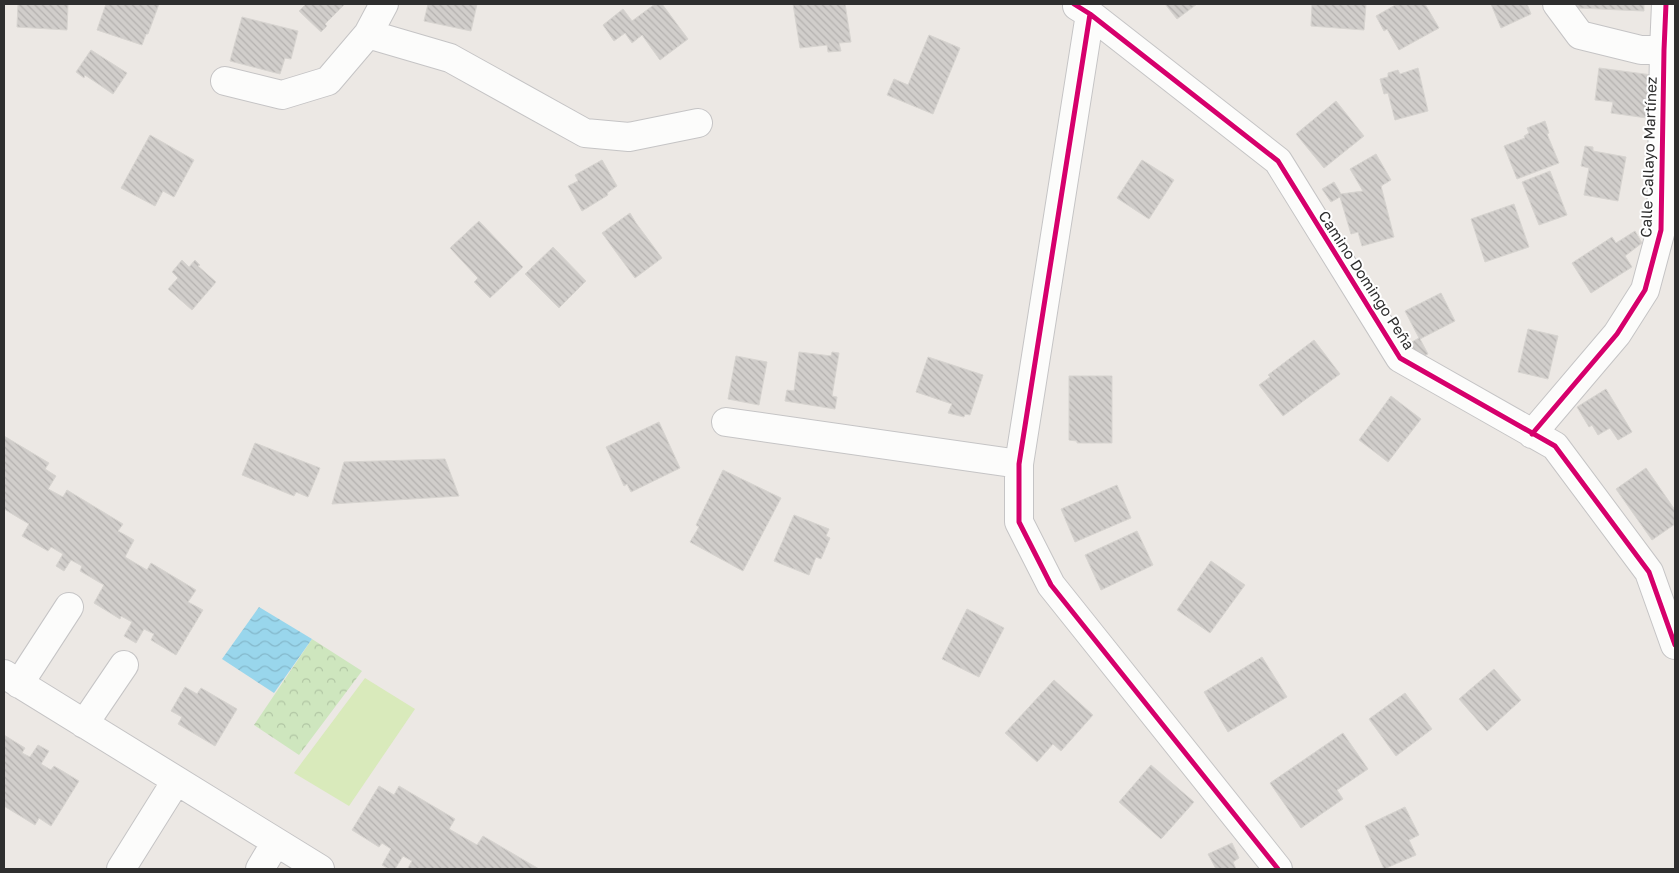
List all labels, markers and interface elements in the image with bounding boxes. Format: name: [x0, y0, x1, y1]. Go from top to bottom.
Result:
street label: Calle Callayo Martínez: [1636, 76, 1660, 238]
street label: Camino Domingo Peña: [1315, 207, 1419, 353]

